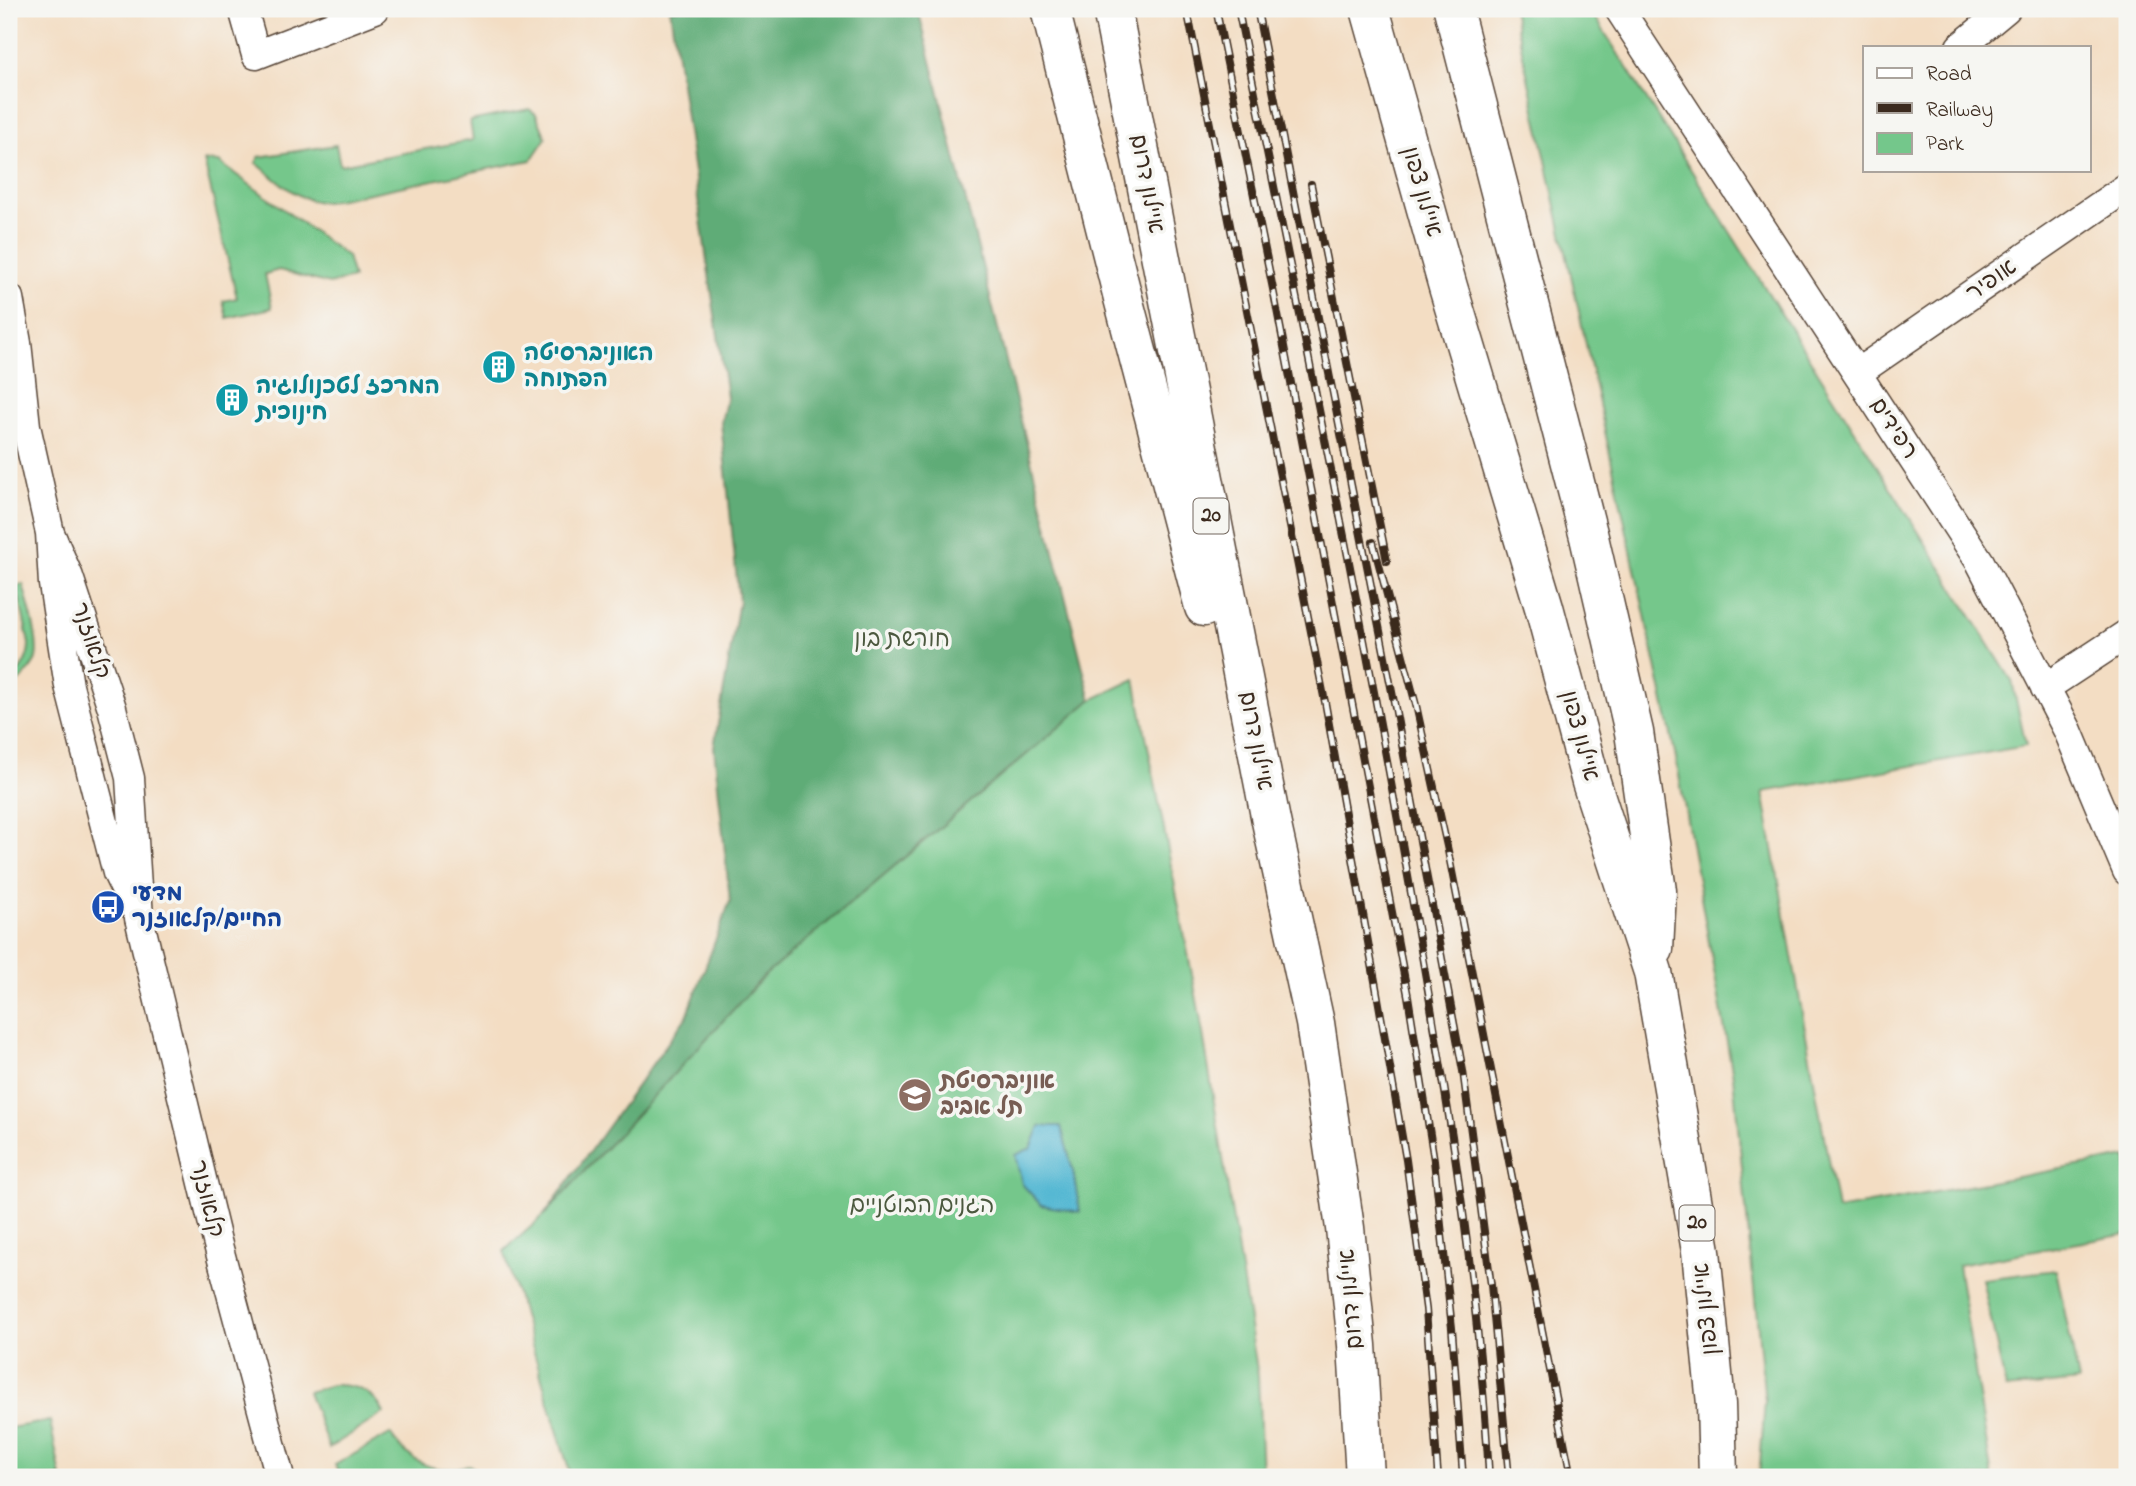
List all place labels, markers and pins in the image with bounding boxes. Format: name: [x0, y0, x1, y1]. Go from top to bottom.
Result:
place label: האוניברסיטה הפתוחה: [524, 338, 654, 397]
building icon: האוניברסיטה הפתוחה: [480, 348, 518, 386]
place label: המרכז לטכנולוגיה חינוכית: [254, 371, 440, 430]
building icon: המרכז לטכנולוגיה חינוכית: [213, 381, 251, 419]
place label: מדעי החיים/קלאוזנר: [132, 878, 282, 937]
bus stop icon: מדעי החיים/קלאוזנר: [89, 888, 127, 926]
place label: אוניברסיטת תל אביב: [938, 1066, 1055, 1125]
school or university icon: אוניברסיטת תל אביב: [896, 1076, 934, 1114]

